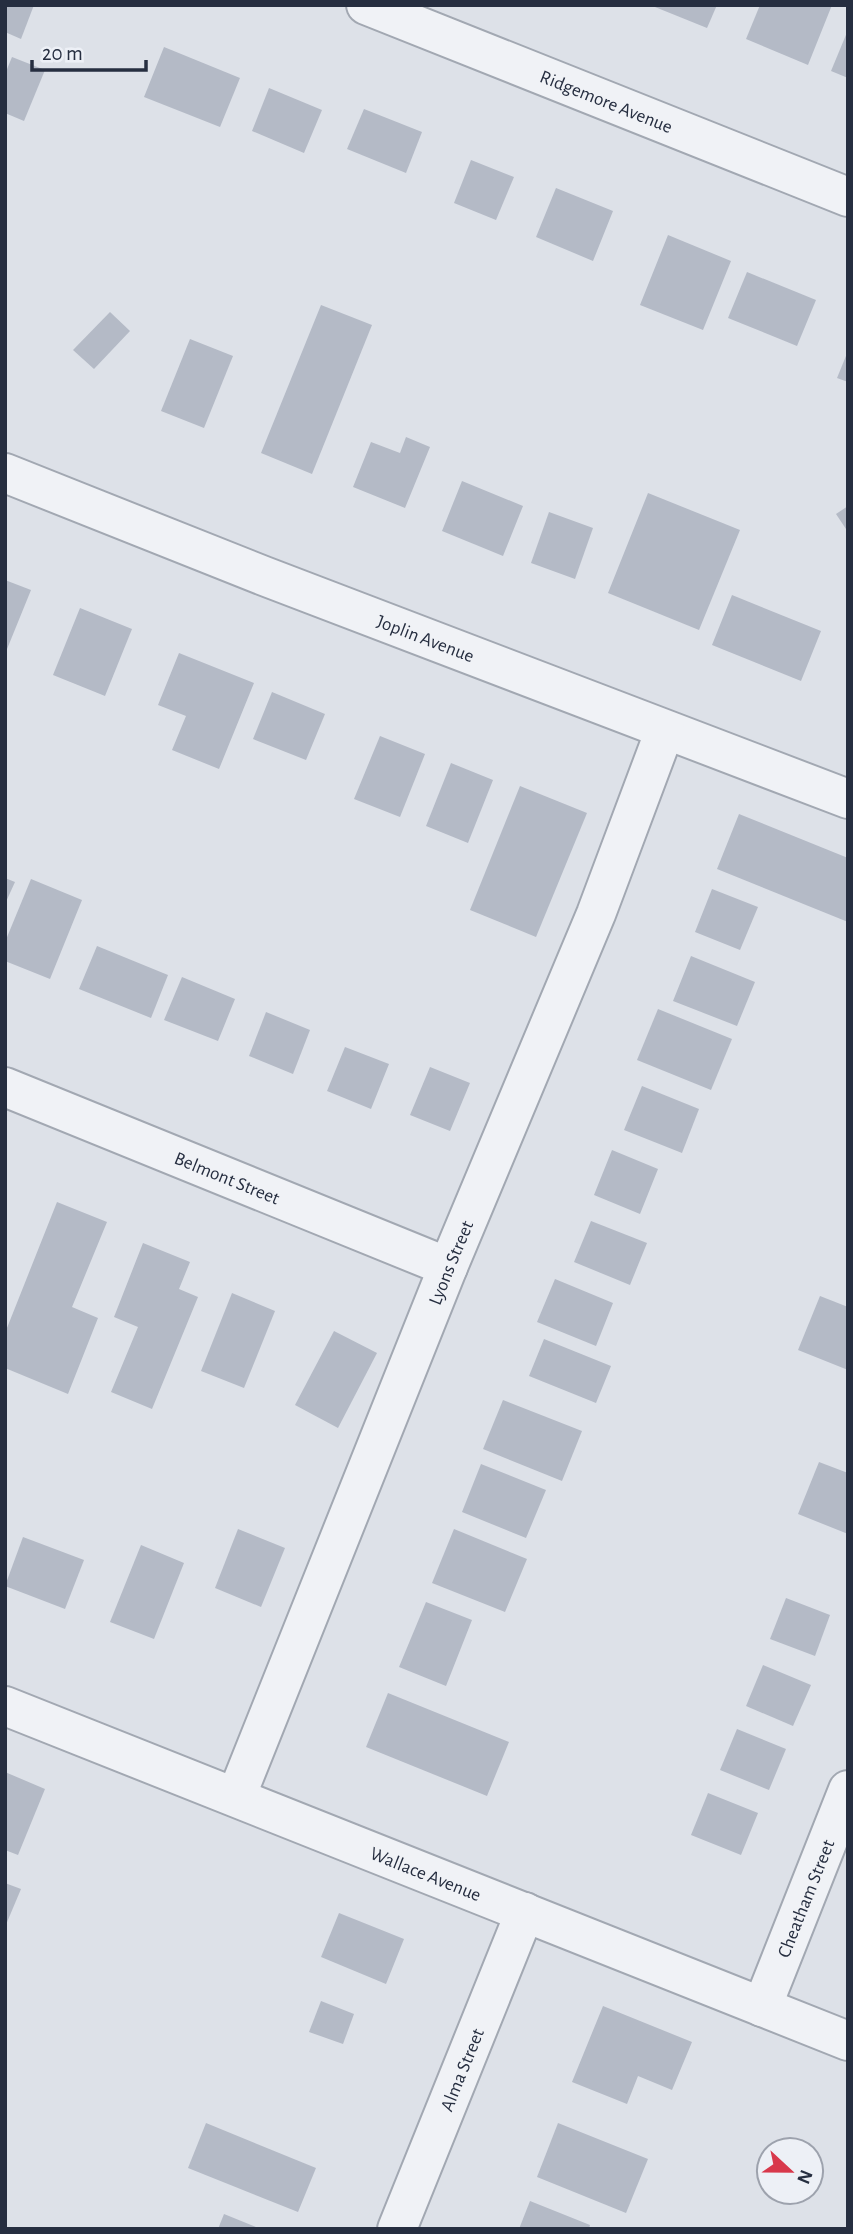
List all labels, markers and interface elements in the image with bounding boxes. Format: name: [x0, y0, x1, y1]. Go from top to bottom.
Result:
scale bar: [32, 28, 145, 72]
text: 20 m: [42, 43, 83, 64]
street label: Ridgemore Avenue: [537, 67, 675, 137]
street label: Joplin Avenue: [374, 612, 476, 666]
street label: Belmont Street: [172, 1149, 282, 1209]
street label: Lyons Street: [426, 1218, 477, 1308]
street label: Cheatham Street: [775, 1837, 838, 1960]
street label: Wallace Avenue: [367, 1844, 484, 1905]
street label: Alma Street: [438, 2026, 488, 2114]
north arrow: [755, 2136, 825, 2206]
text: N: [793, 2167, 816, 2186]

